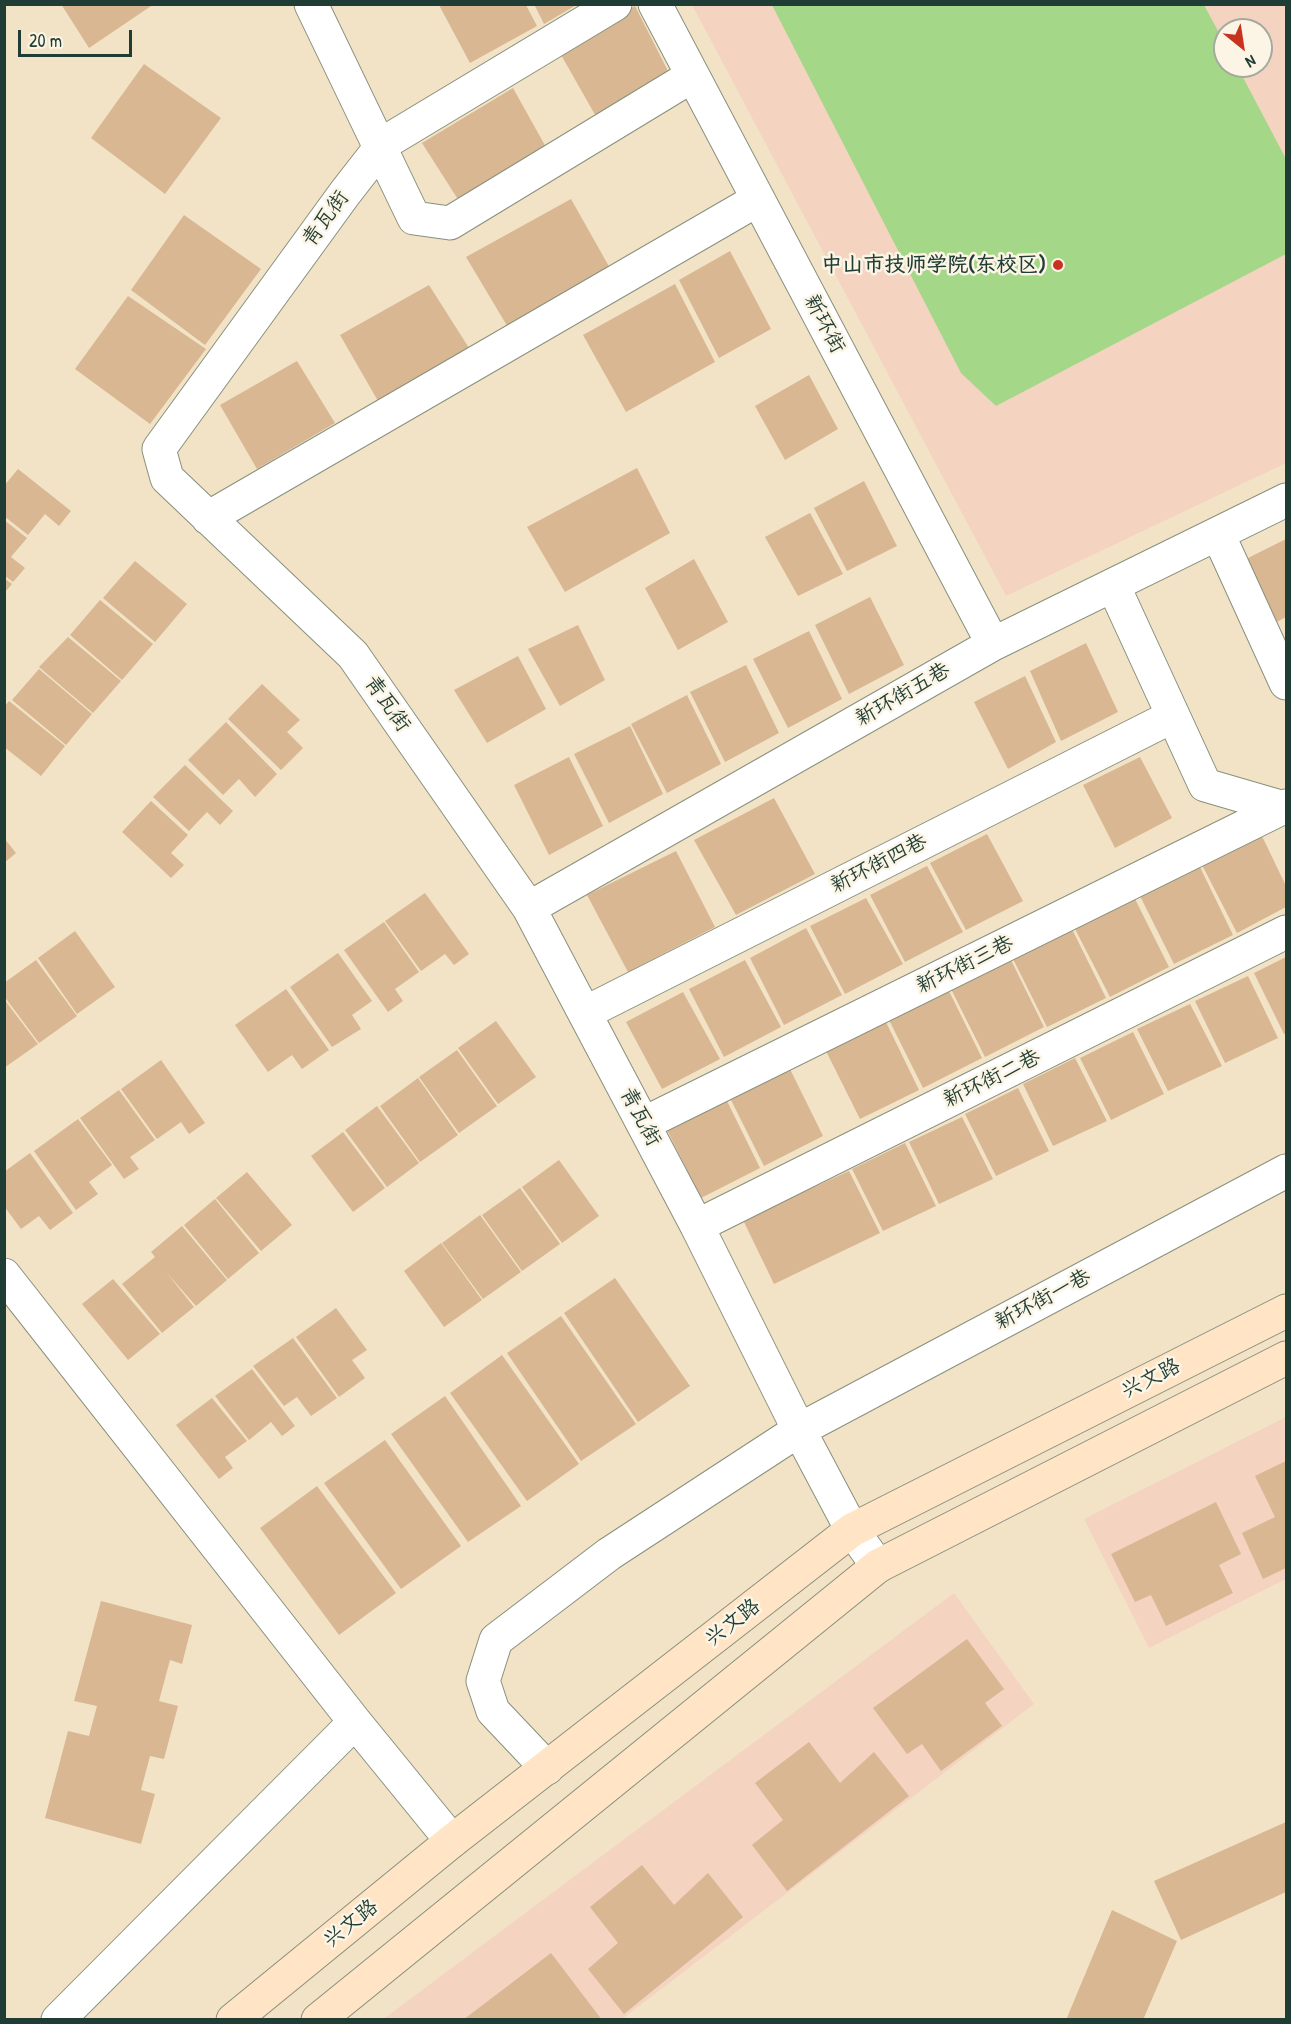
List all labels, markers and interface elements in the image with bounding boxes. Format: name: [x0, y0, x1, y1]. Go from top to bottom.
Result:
scale bar: [21, 18, 135, 56]
north arrow: [1213, 18, 1273, 78]
text: 20 m: [29, 28, 62, 53]
text: N: [1242, 50, 1260, 74]
street label: 青瓦街: [297, 186, 355, 252]
place label: 中山市技师学院(东校区): [821, 252, 1046, 278]
marker: 中山市技师学院(东校区): [1051, 258, 1065, 272]
street label: 新环街: [798, 290, 850, 358]
street label: 新环街五巷: [851, 658, 955, 732]
street label: 青瓦街: [359, 671, 415, 737]
street label: 新环街四巷: [827, 829, 931, 899]
street label: 新环街三巷: [912, 931, 1018, 999]
street label: 新环街二巷: [939, 1045, 1045, 1113]
street label: 青瓦街: [614, 1083, 666, 1151]
street label: 新环街一巷: [991, 1264, 1095, 1336]
street label: 兴文路: [1117, 1353, 1185, 1405]
street label: 兴文路: [700, 1594, 766, 1652]
street label: 兴文路: [319, 1894, 383, 1954]

